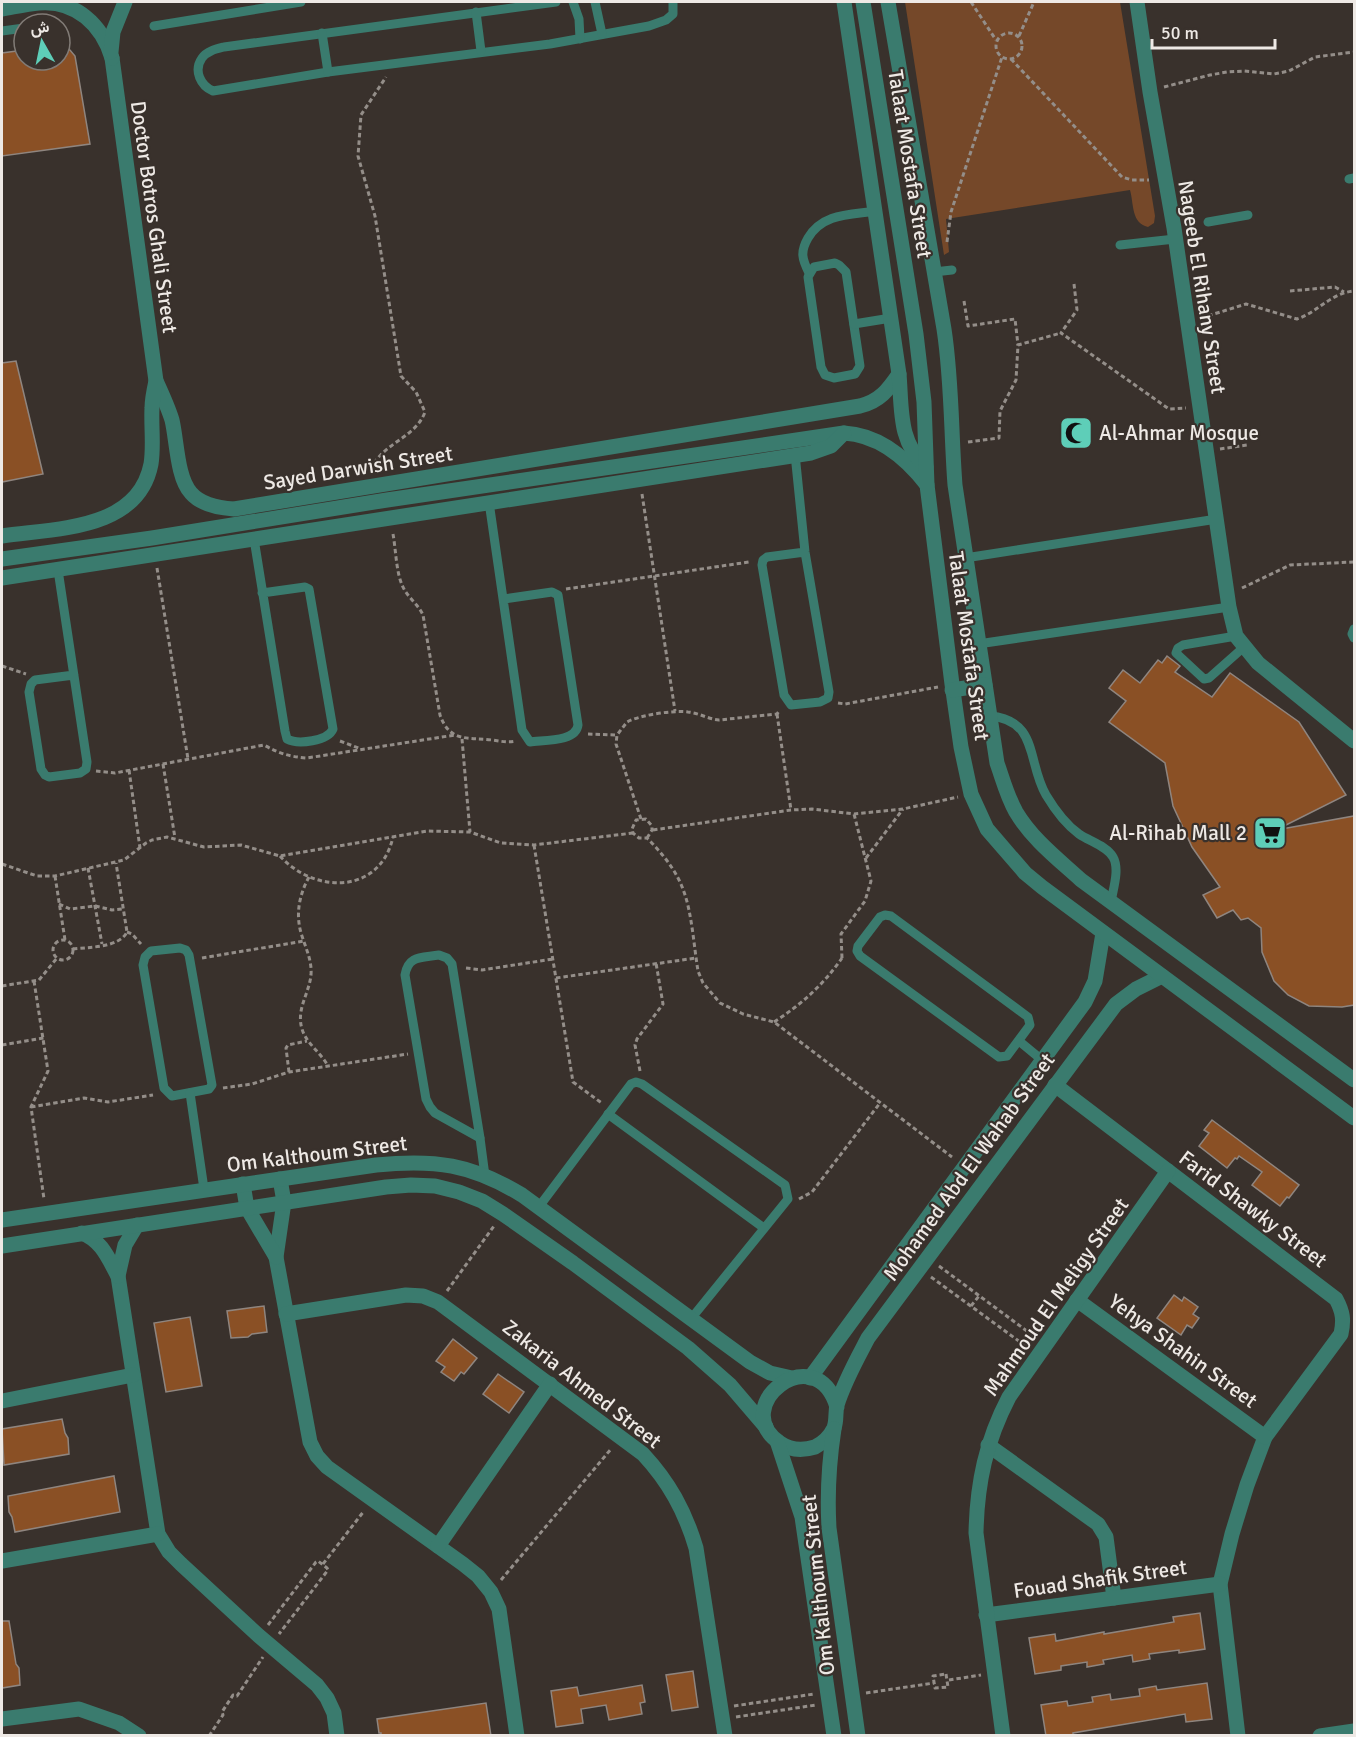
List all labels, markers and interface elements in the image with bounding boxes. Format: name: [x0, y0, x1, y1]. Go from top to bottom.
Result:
north arrow: [12, 12, 72, 72]
scale bar: [1152, 12, 1275, 50]
text: ش: [29, 17, 51, 40]
text: 50 m: [1161, 22, 1199, 44]
street label: Talaat Mostafa Street: [882, 68, 938, 260]
street label: Doctor Botros Ghali Street: [125, 99, 183, 335]
street label: Nageeb El Rihany Street: [1172, 178, 1232, 396]
mosque icon: Al-Ahmar Mosque: [1058, 415, 1094, 451]
place label: Al-Ahmar Mosque: [1099, 420, 1259, 446]
street label: Sayed Darwish Street: [262, 440, 454, 496]
street label: Talaat Mostafa Street: [943, 550, 995, 742]
supermarket icon: Al-Rihab Mall 2: [1252, 815, 1288, 851]
place label: Al-Rihab Mall 2: [1109, 820, 1247, 846]
street label: Mohamed Abd El Wahab Street: [878, 1048, 1060, 1286]
street label: Om Kalthoum Street: [225, 1130, 409, 1178]
street label: Farid Shawky Street: [1174, 1145, 1332, 1273]
street label: Mahmoud El Meligy Street: [978, 1193, 1134, 1401]
street label: Yehya Shahin Street: [1104, 1288, 1262, 1414]
street label: Zakaria Ahmed Street: [497, 1314, 667, 1454]
street label: Om Kalthoum Street: [796, 1493, 840, 1677]
street label: Fouad Shafik Street: [1012, 1554, 1188, 1604]

